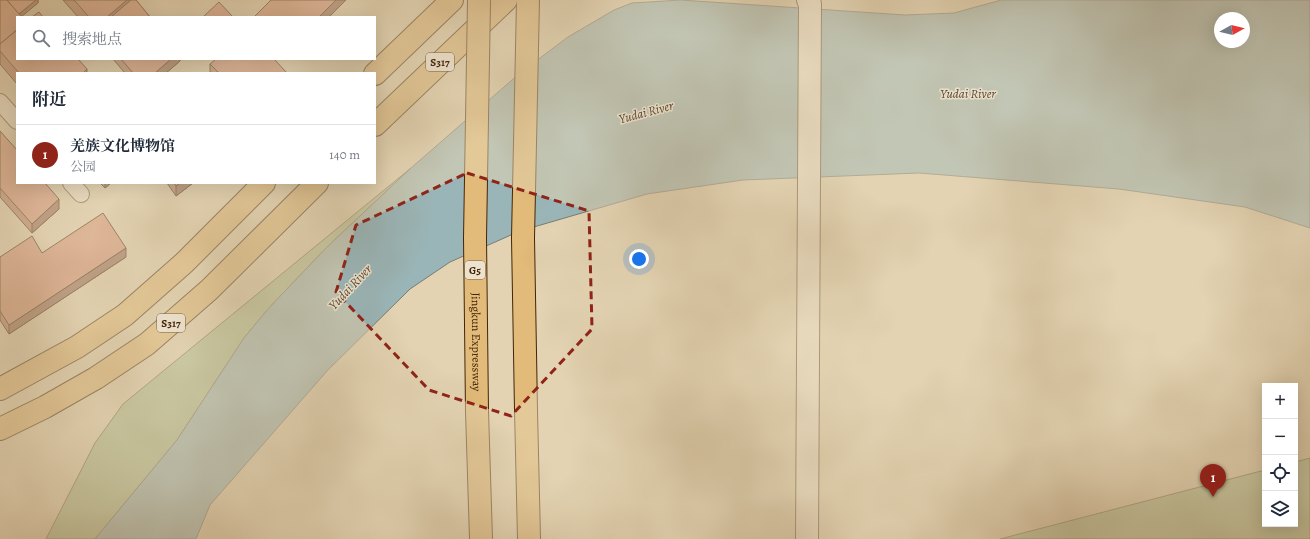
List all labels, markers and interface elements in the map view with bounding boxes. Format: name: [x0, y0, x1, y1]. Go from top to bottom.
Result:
north arrow: [1214, 12, 1250, 48]
search box: [16, 16, 376, 60]
icon: search: [30, 27, 52, 49]
text: 搜索地点: [62, 29, 122, 49]
road number: S317: [426, 53, 454, 71]
water label: Yudai River: [940, 85, 996, 102]
text: 附近: [32, 88, 66, 111]
water label: Yudai River: [617, 96, 676, 127]
text: 羌族文化博物馆: [70, 136, 175, 156]
text: 1: [43, 146, 47, 163]
text: 140 m: [329, 146, 360, 163]
text: 公园: [70, 158, 96, 175]
your location: [629, 249, 649, 269]
water label: Yudai River: [325, 261, 376, 313]
road number: G5: [465, 261, 485, 279]
street label: Jingkun Expressway: [468, 292, 485, 392]
road number: S317: [157, 314, 185, 332]
map controls: [1262, 383, 1298, 527]
button: +: [1262, 383, 1298, 419]
button: −: [1262, 419, 1298, 455]
button: locate: [1262, 455, 1298, 491]
pin: 1: [1200, 464, 1226, 497]
button: layers: [1262, 491, 1298, 527]

